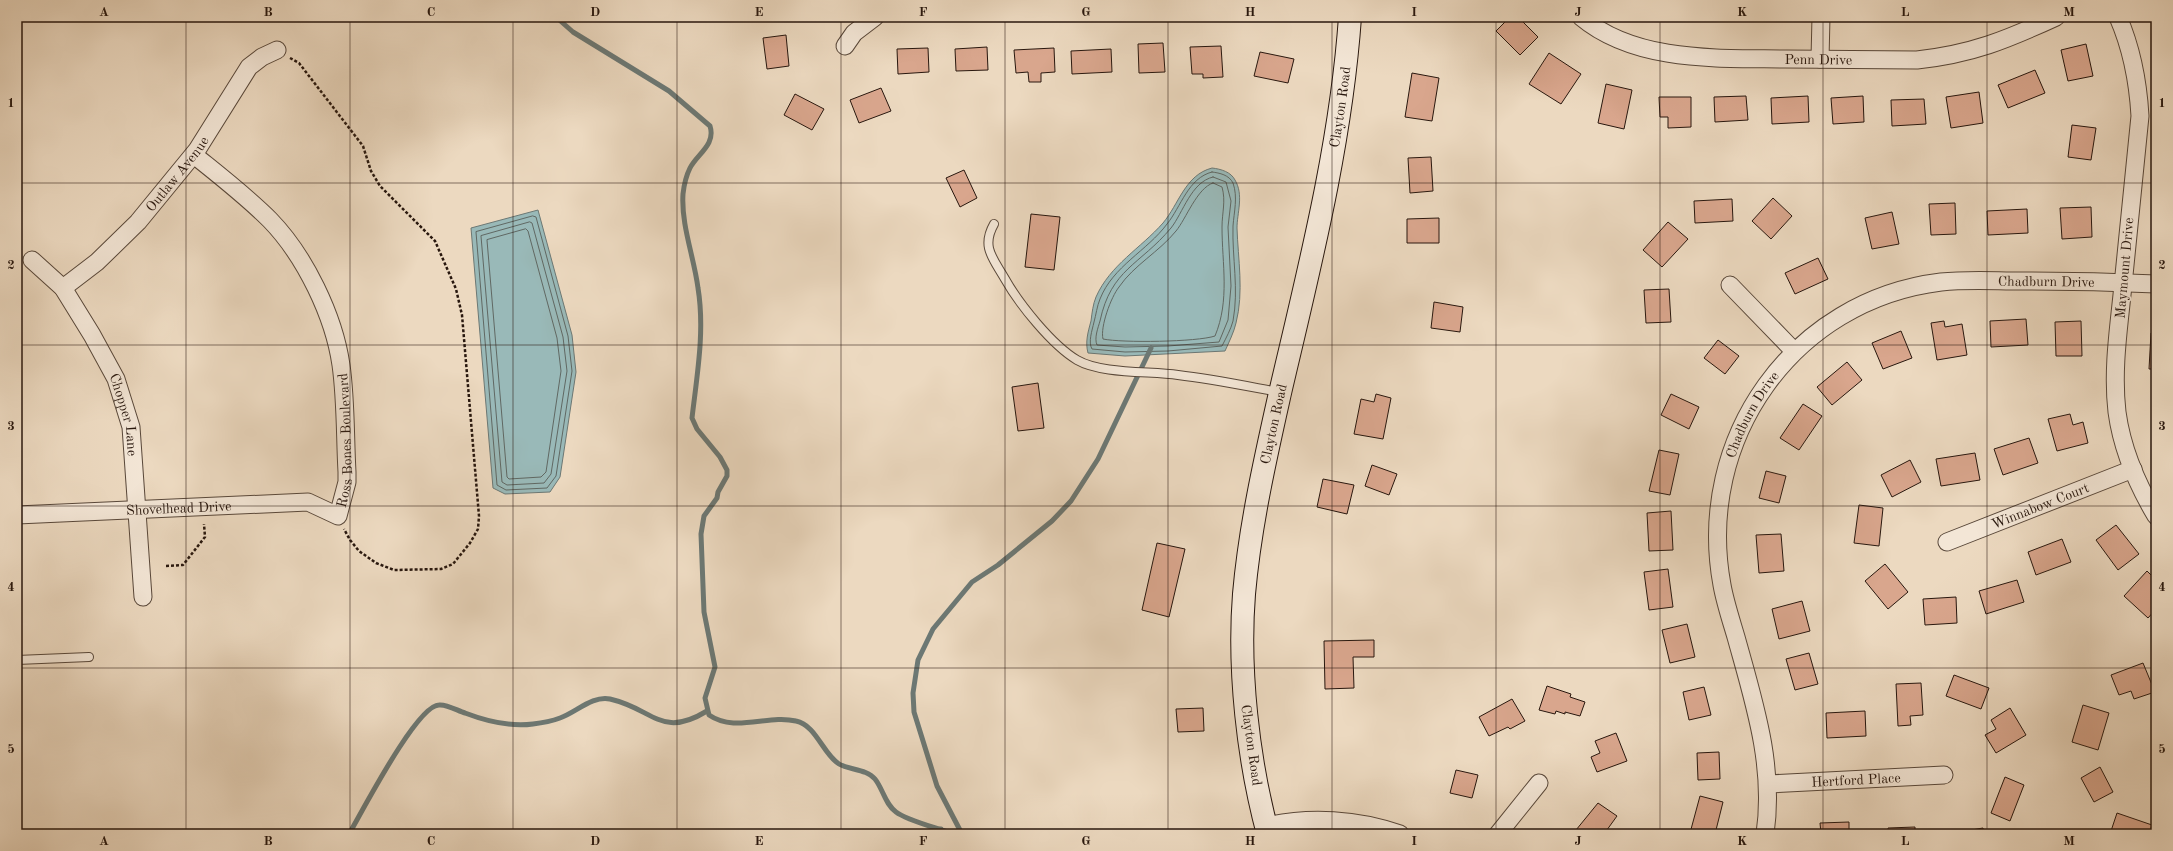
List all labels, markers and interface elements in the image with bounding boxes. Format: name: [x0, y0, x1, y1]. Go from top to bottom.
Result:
text: A: [99, 6, 109, 19]
text: B: [263, 6, 273, 19]
text: C: [427, 6, 435, 19]
text: D: [590, 6, 600, 19]
text: E: [755, 6, 764, 19]
text: F: [919, 6, 928, 19]
text: G: [1081, 6, 1091, 19]
text: H: [1245, 6, 1256, 19]
text: I: [1411, 6, 1417, 19]
text: J: [1574, 6, 1582, 19]
text: K: [1737, 6, 1747, 19]
text: L: [1901, 6, 1910, 19]
text: M: [2063, 6, 2075, 19]
street label: Penn Drive: [1784, 53, 1852, 68]
street label: Clayton Road: [1328, 66, 1353, 149]
text: 1: [7, 97, 15, 110]
text: 1: [2158, 97, 2166, 110]
street label: Outlaw Avenue: [143, 134, 212, 215]
street label: Maymount Drive: [2114, 217, 2136, 319]
text: 2: [7, 259, 15, 272]
text: 2: [2158, 259, 2166, 272]
street label: Chadburn Drive: [1998, 275, 2095, 290]
street label: Chadburn Drive: [1724, 369, 1782, 460]
street label: Chopper Lane: [106, 371, 139, 457]
street label: Ross Bones Boulevard: [335, 372, 355, 509]
street label: Clayton Road: [1259, 383, 1290, 466]
text: 3: [7, 420, 15, 433]
text: 3: [2158, 420, 2166, 433]
street label: Winnabow Court: [1990, 481, 2091, 532]
street label: Shovelhead Drive: [126, 499, 232, 518]
text: 4: [7, 581, 15, 594]
text: 4: [2158, 581, 2166, 594]
street label: Clayton Road: [1238, 704, 1264, 787]
text: 5: [7, 743, 15, 756]
text: 5: [2158, 743, 2166, 756]
street label: Hertford Place: [1811, 771, 1901, 790]
text: A: [99, 835, 109, 848]
text: B: [263, 835, 273, 848]
text: C: [427, 835, 435, 848]
text: D: [590, 835, 600, 848]
text: E: [755, 835, 764, 848]
text: F: [919, 835, 928, 848]
text: G: [1081, 835, 1091, 848]
text: H: [1245, 835, 1256, 848]
text: I: [1411, 835, 1417, 848]
text: J: [1574, 835, 1582, 848]
text: K: [1737, 835, 1747, 848]
text: L: [1901, 835, 1910, 848]
text: M: [2063, 835, 2075, 848]

